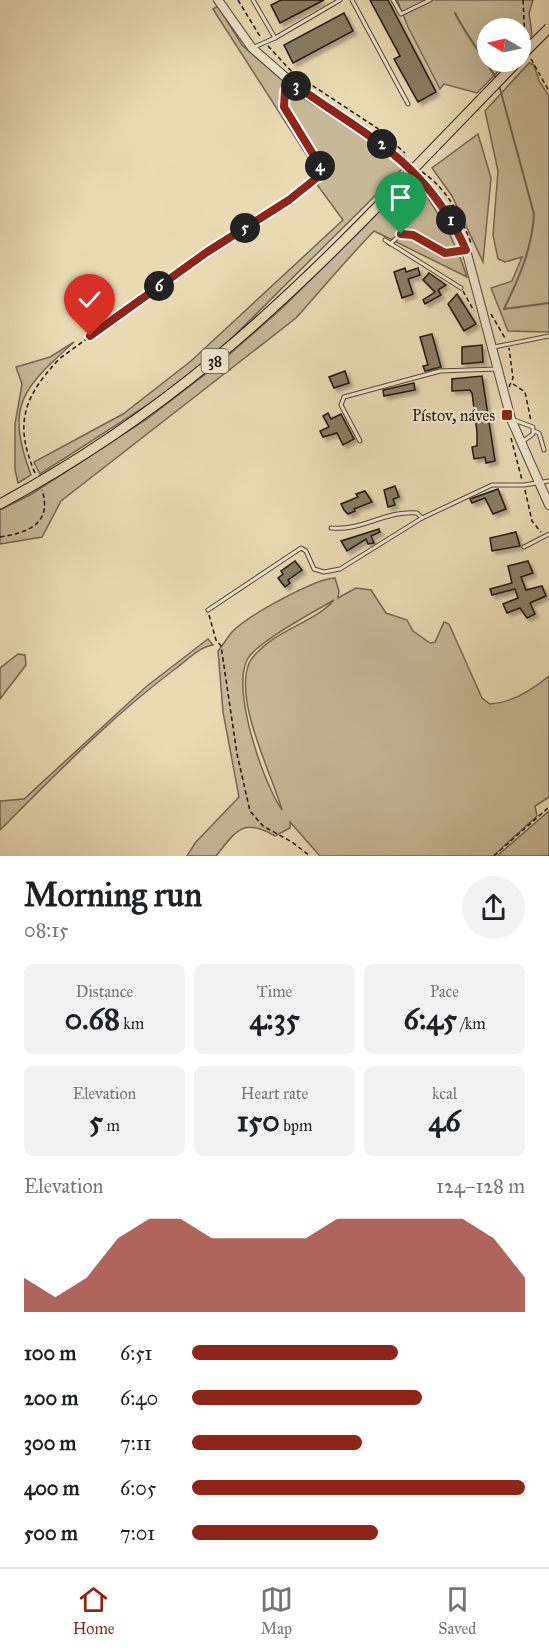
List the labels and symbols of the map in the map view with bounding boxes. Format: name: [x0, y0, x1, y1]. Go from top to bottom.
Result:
north arrow: [477, 18, 531, 72]
pin: 3: [281, 71, 311, 101]
pin: 2: [367, 129, 397, 159]
pin: 4: [305, 151, 335, 181]
pin: [375, 172, 426, 234]
pin: 1: [436, 205, 466, 235]
pin: 5: [230, 213, 260, 243]
pin: 6: [144, 271, 174, 301]
pin: [64, 274, 115, 336]
road number: 38: [202, 349, 228, 373]
place label: Pístov, náves: [412, 406, 495, 425]
marker: Pístov, náves: [500, 408, 514, 422]

